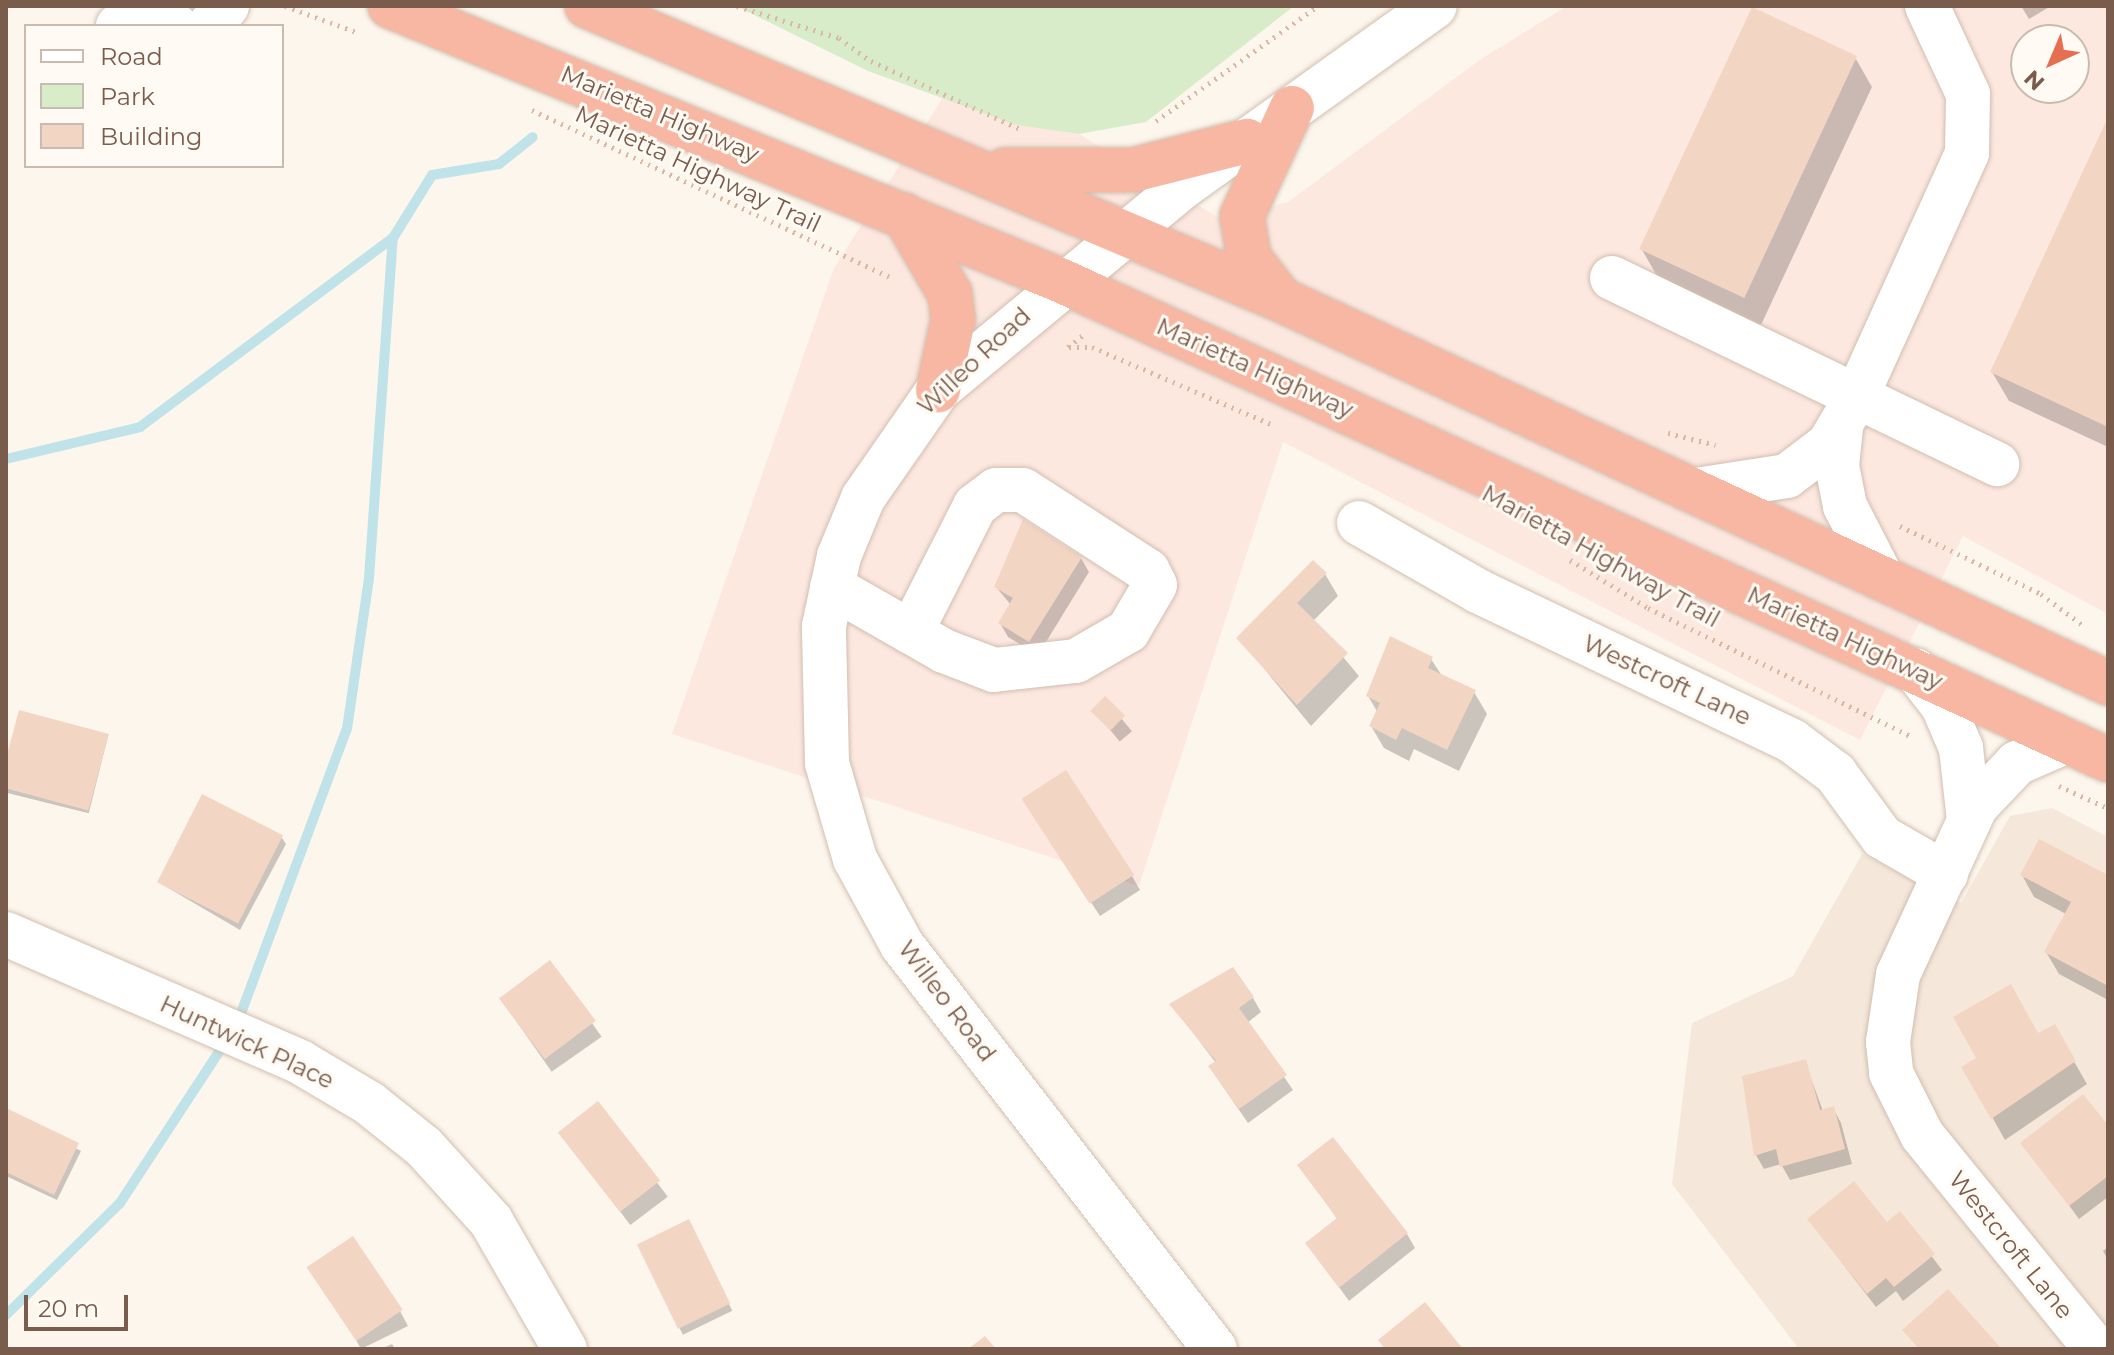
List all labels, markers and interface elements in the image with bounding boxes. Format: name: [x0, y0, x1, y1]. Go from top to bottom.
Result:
legend: [24, 24, 284, 168]
north arrow: [2010, 24, 2090, 104]
text: Road: [100, 42, 163, 71]
street label: Marietta Highway: [557, 59, 763, 169]
text: N: [2019, 64, 2050, 96]
text: Park: [100, 82, 155, 111]
street label: Marietta Highway Trail: [571, 99, 825, 239]
text: Building: [100, 122, 203, 151]
street label: Willeo Road: [911, 301, 1037, 421]
street label: Marietta Highway: [1152, 312, 1358, 424]
street label: Marietta Highway Trail: [1477, 478, 1725, 634]
street label: Marietta Highway: [1743, 580, 1947, 696]
street label: Westcroft Lane: [1578, 629, 1756, 731]
street label: Willeo Road: [892, 935, 1002, 1067]
street label: Huntwick Place: [155, 989, 339, 1095]
street label: Westcroft Lane: [1943, 1165, 2079, 1325]
scale bar: [28, 1279, 132, 1329]
text: 20 m: [38, 1294, 99, 1323]

